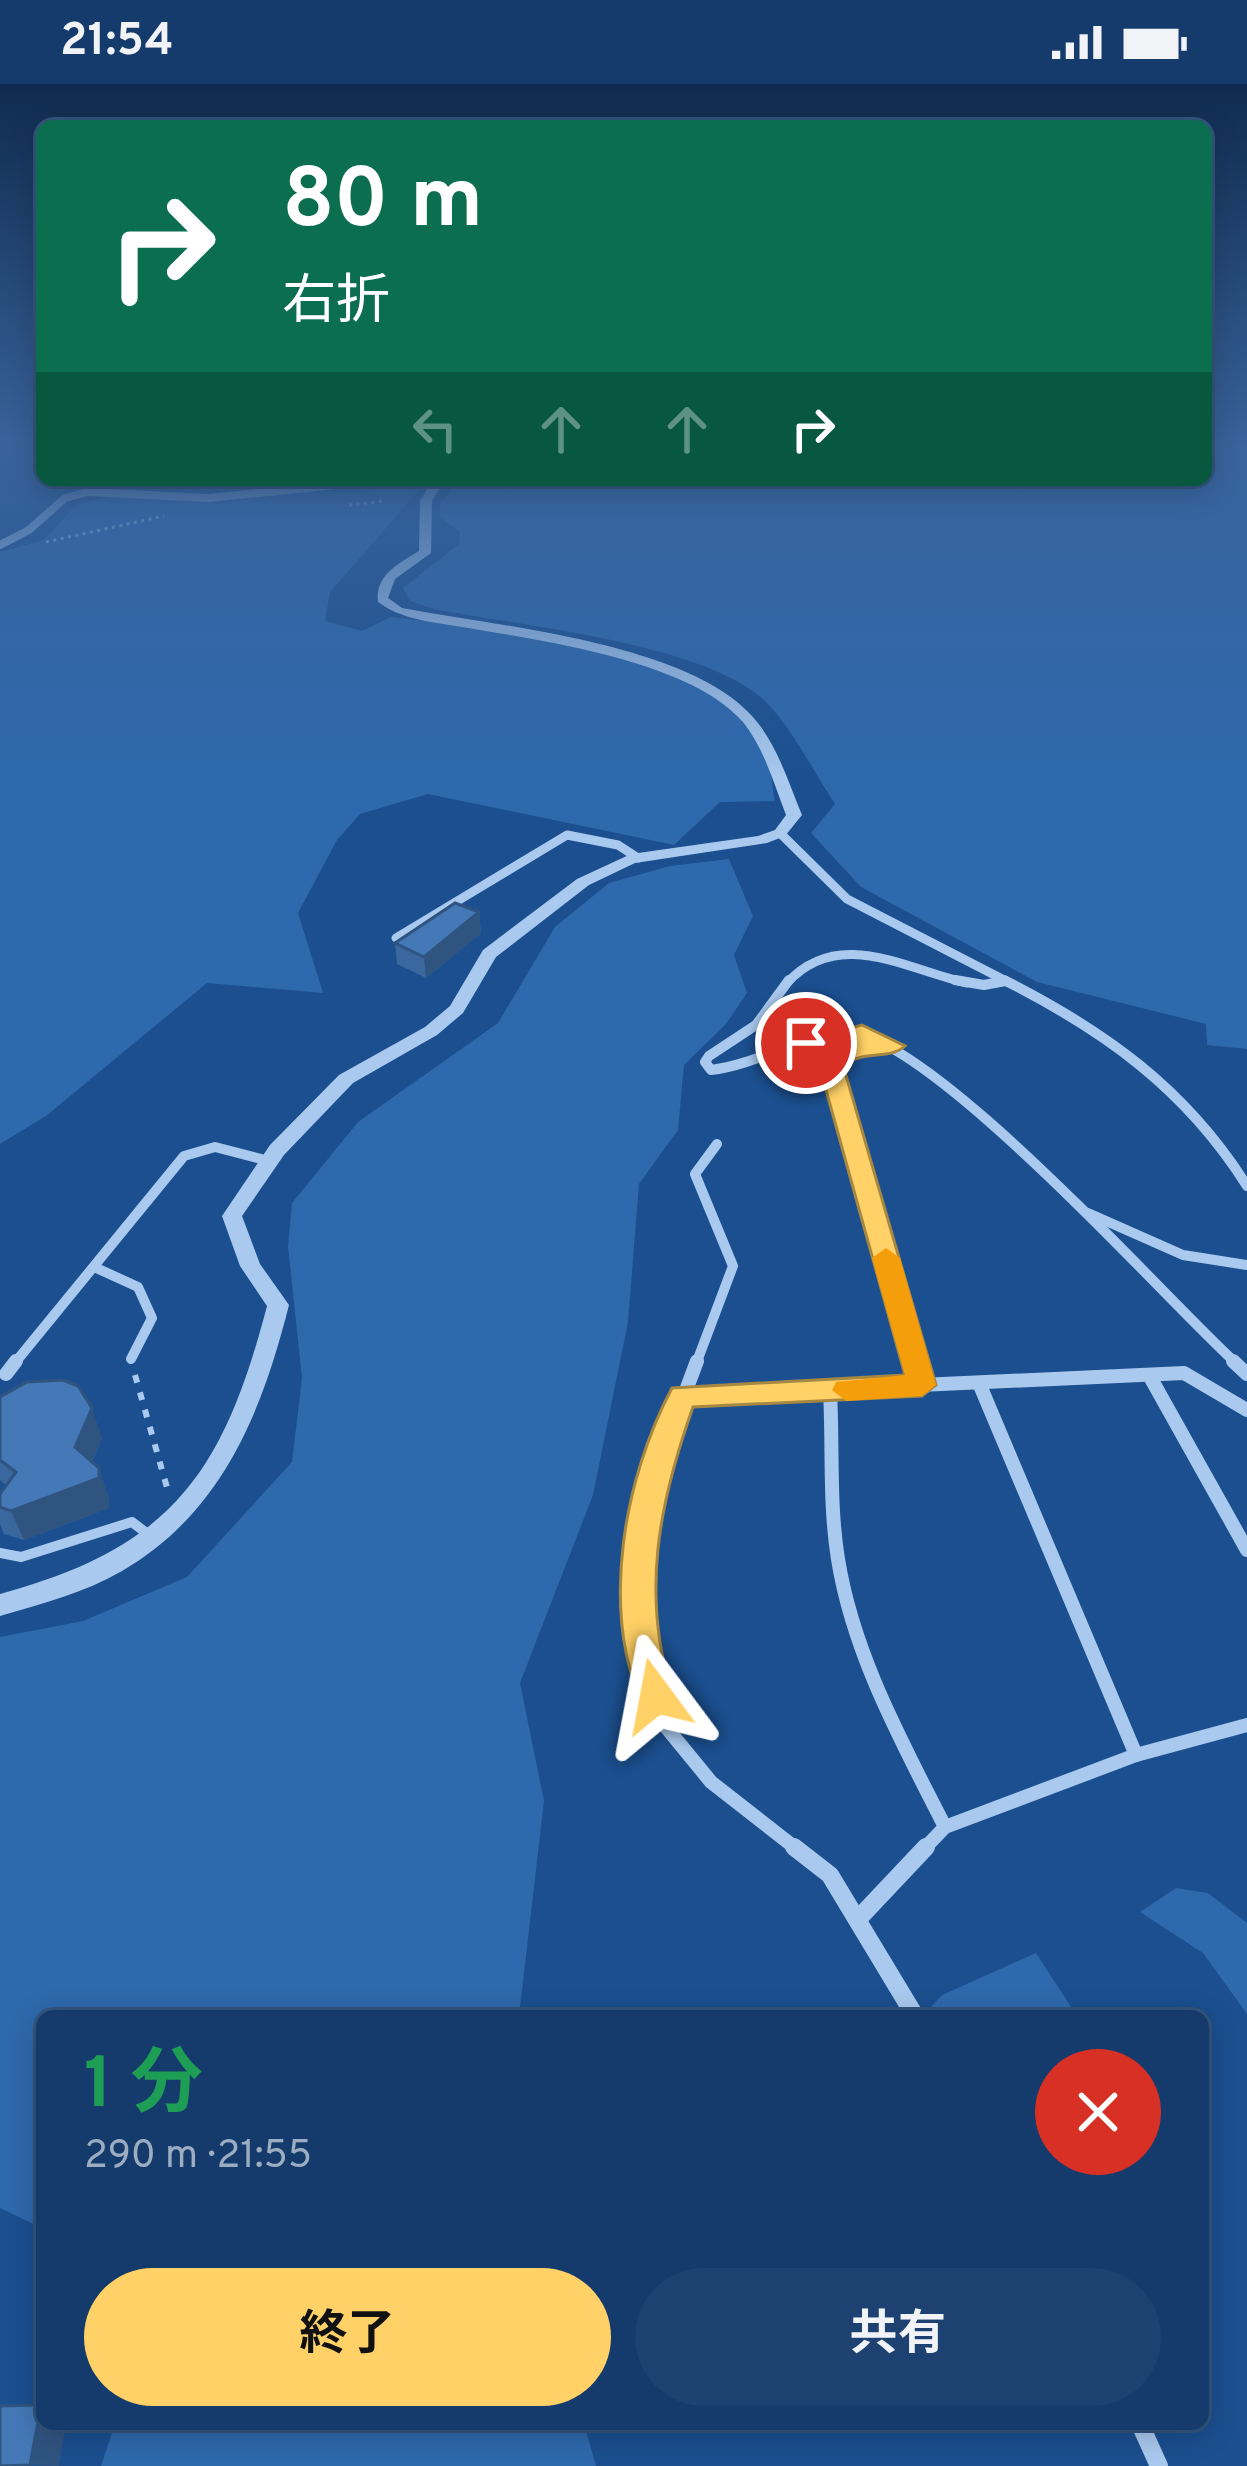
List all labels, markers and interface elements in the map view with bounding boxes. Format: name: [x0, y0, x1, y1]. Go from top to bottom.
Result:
text: 21:54: [60, 14, 174, 71]
text: 80 m: [282, 151, 483, 257]
icon: right: [84, 168, 240, 324]
text: 右折: [282, 270, 390, 339]
icon: left: [402, 396, 468, 462]
icon: ahead: [528, 396, 594, 462]
icon: ahead: [654, 396, 720, 462]
icon: right: [780, 396, 846, 462]
pin: [755, 992, 857, 1094]
icon: arrive: [773, 1010, 839, 1076]
position arrow: [593, 1633, 719, 1759]
text: 1 分: [84, 2042, 203, 2134]
button: close: [1035, 2049, 1161, 2175]
text: 290 m · 21:55: [84, 2133, 312, 2182]
button: 終了: [84, 2268, 611, 2406]
button: 共有: [635, 2268, 1161, 2406]

